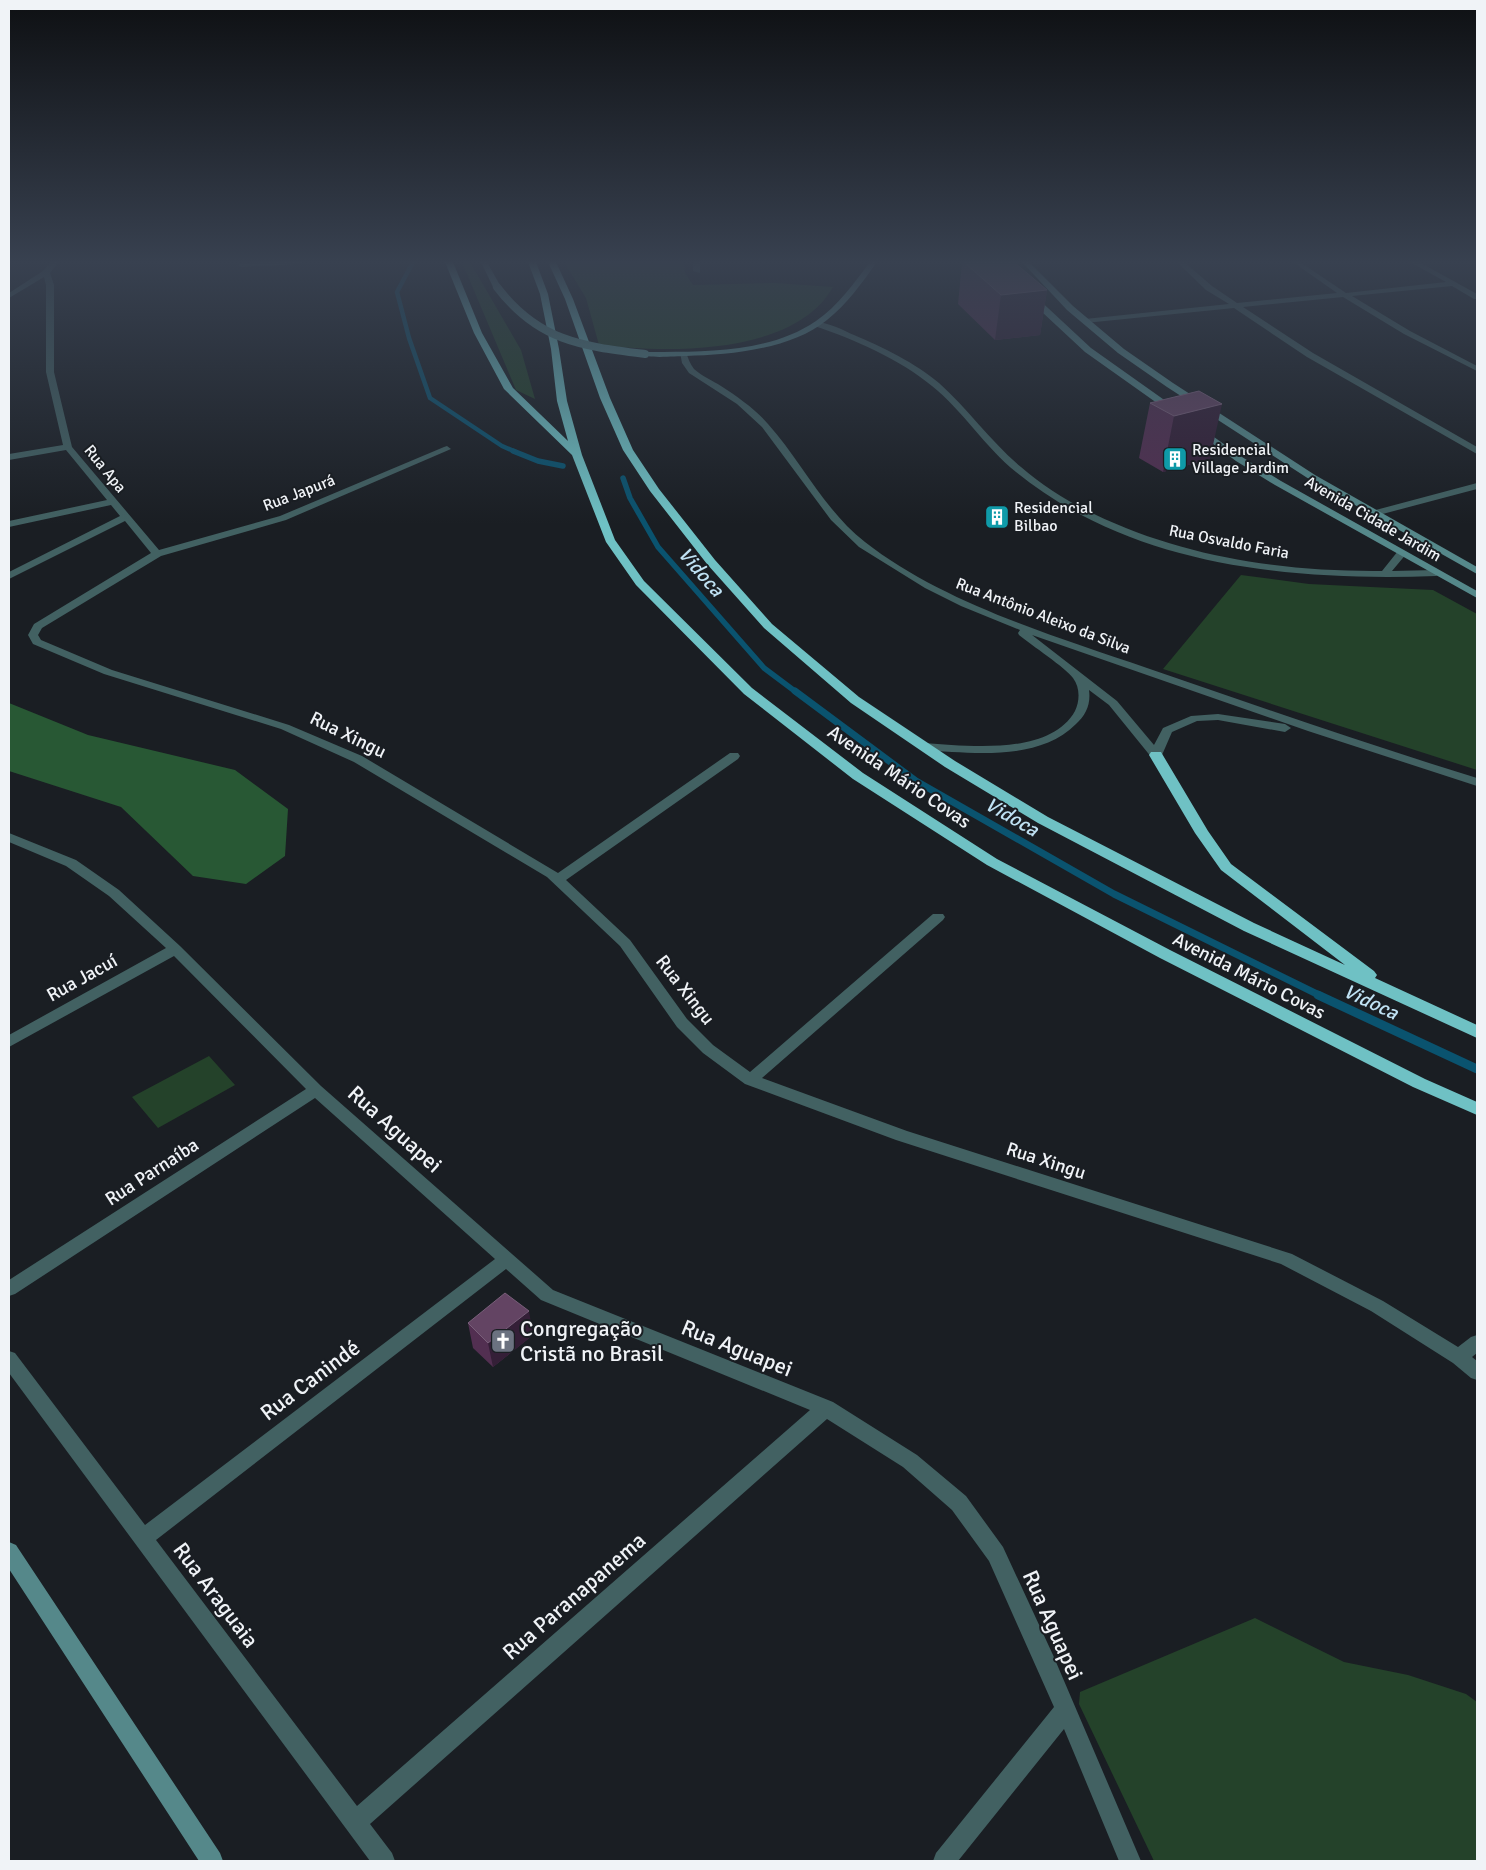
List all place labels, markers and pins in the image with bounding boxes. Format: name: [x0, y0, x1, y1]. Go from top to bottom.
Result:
place label: Residencial Village Jardim: [1192, 440, 1289, 478]
building icon: Residencial Village Jardim: [1162, 446, 1188, 472]
place label: Residencial Bilbao: [1014, 498, 1093, 536]
building icon: Residencial Bilbao: [984, 504, 1010, 530]
place label: Congregação Cristã no Brasil: [520, 1315, 664, 1367]
church icon: Congregação Cristã no Brasil: [490, 1328, 516, 1354]

